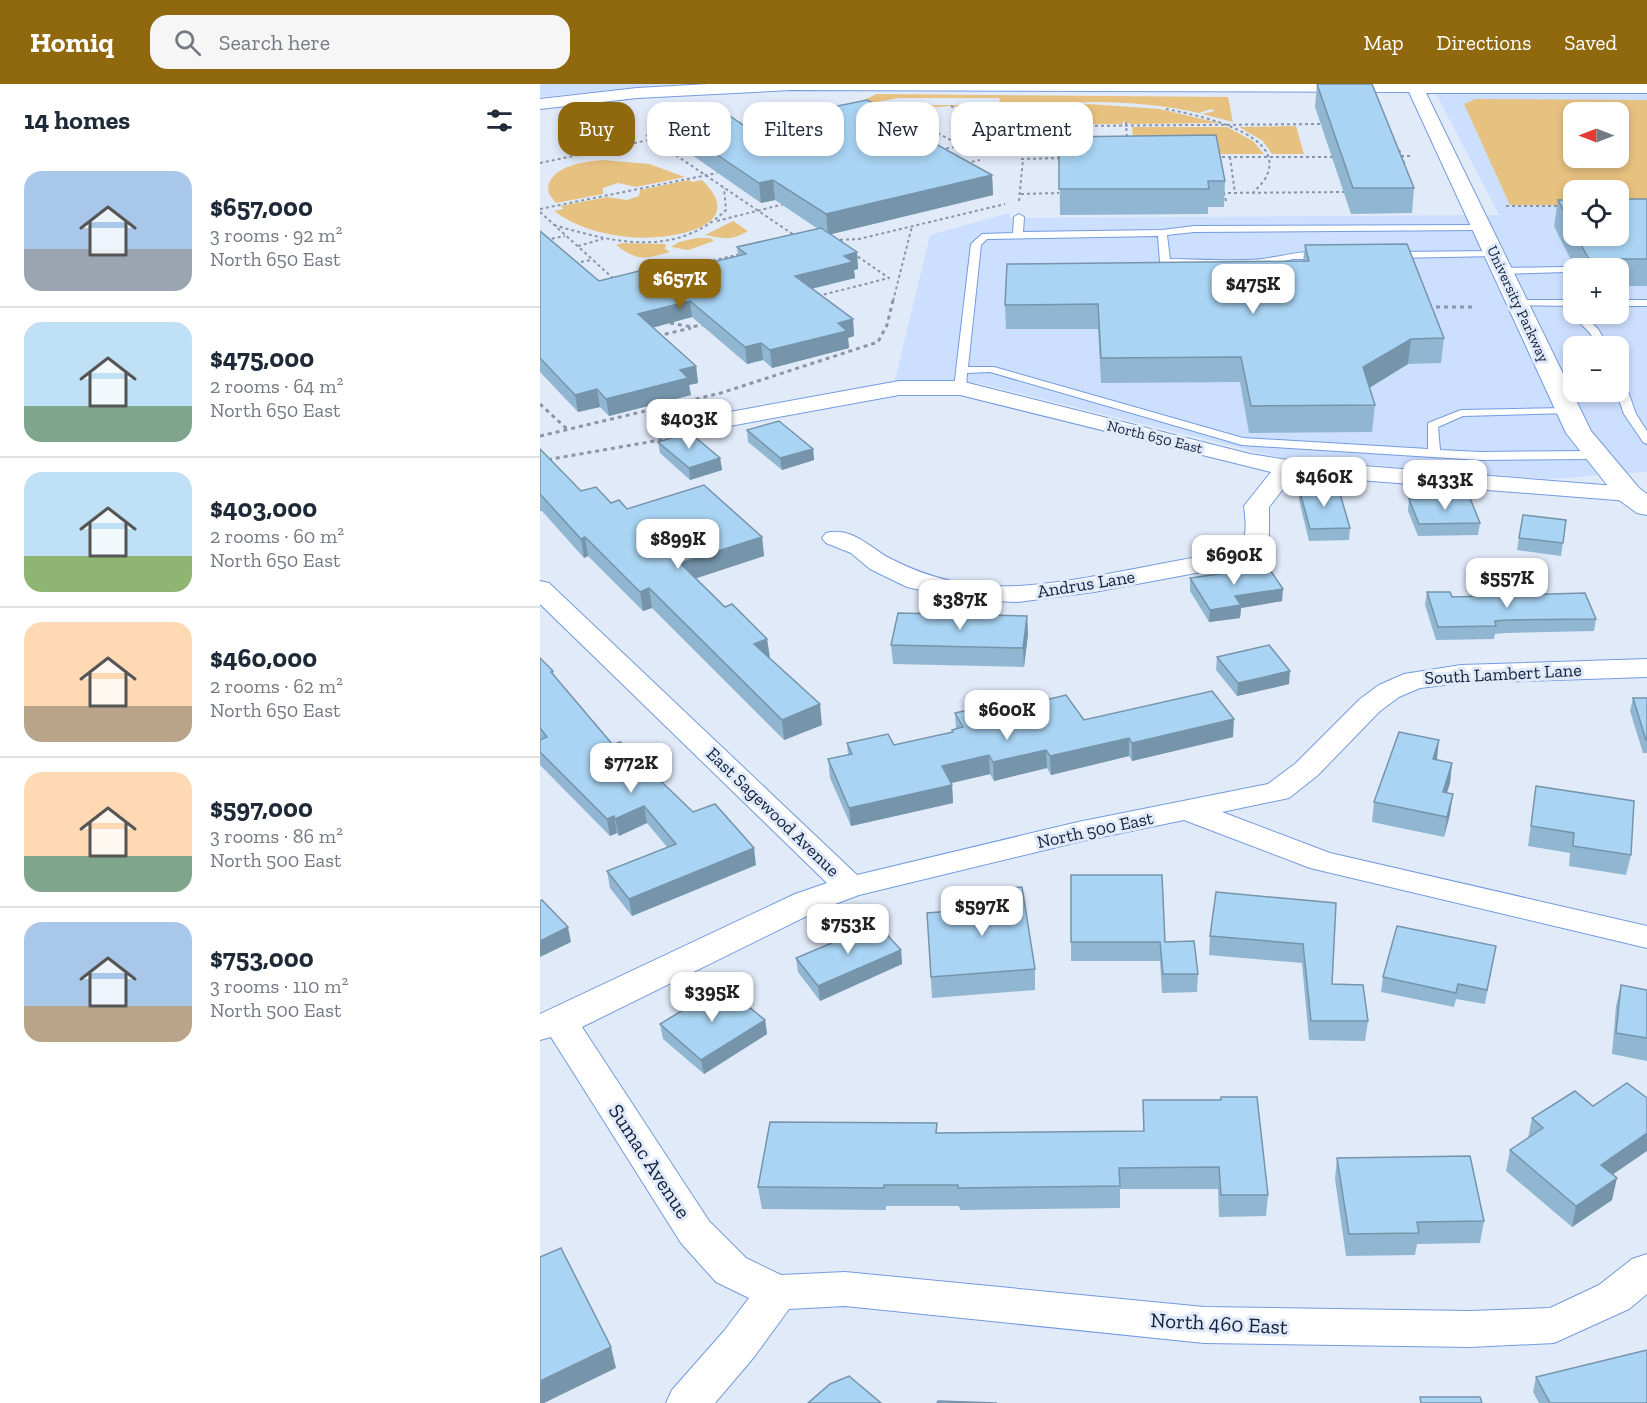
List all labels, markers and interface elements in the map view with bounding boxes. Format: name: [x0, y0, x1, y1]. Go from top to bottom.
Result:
search box: [150, 15, 570, 69]
text: Homiq: [30, 26, 114, 59]
icon: search: [171, 26, 204, 59]
text: Search here: [219, 29, 330, 56]
text: Map: [1364, 30, 1404, 55]
text: Directions: [1437, 30, 1531, 55]
text: Saved: [1564, 30, 1617, 55]
chip: Buy: [558, 102, 635, 156]
chip: Rent: [647, 102, 731, 156]
chip: Filters: [743, 102, 844, 156]
chip: New: [856, 102, 939, 156]
chip: Apartment: [951, 102, 1093, 156]
north arrow: [1563, 102, 1629, 168]
map controls: [1563, 102, 1629, 402]
text: 14 homes: [24, 104, 130, 136]
icon: filters: [483, 104, 516, 137]
button: locate: [1563, 180, 1629, 246]
text: $657,000: [210, 191, 313, 223]
icon: home: [72, 195, 144, 267]
text: 3 rooms · 92 m²: [210, 223, 342, 247]
street label: University Parkway: [1483, 243, 1553, 365]
text: North 650 East: [210, 247, 340, 271]
button: +: [1563, 258, 1629, 324]
pin: $657K: [638, 259, 722, 310]
pin: $475K: [1211, 264, 1295, 315]
text: $657K: [653, 266, 707, 290]
text: $475K: [1226, 271, 1280, 295]
button: −: [1563, 336, 1629, 402]
text: $475,000: [210, 342, 314, 374]
icon: home: [72, 346, 144, 418]
text: 2 rooms · 64 m²: [210, 374, 343, 398]
text: North 650 East: [210, 398, 340, 422]
pin: $403K: [647, 399, 731, 450]
text: $403K: [661, 406, 717, 430]
street label: North 650 East: [1105, 416, 1205, 458]
pin: $460K: [1282, 457, 1366, 508]
pin: $433K: [1403, 460, 1487, 511]
text: $460K: [1296, 464, 1352, 488]
text: $433K: [1417, 467, 1473, 491]
text: $403,000: [210, 492, 317, 524]
icon: home: [72, 496, 144, 568]
pin: $899K: [636, 519, 720, 570]
text: 2 rooms · 60 m²: [210, 524, 344, 548]
text: $899K: [650, 526, 706, 550]
pin: $690K: [1192, 535, 1276, 586]
text: $690K: [1206, 542, 1262, 566]
text: North 650 East: [210, 548, 340, 572]
pin: $557K: [1465, 558, 1549, 609]
street label: Andrus Lane: [1036, 565, 1136, 603]
text: $557K: [1480, 565, 1534, 589]
pin: $387K: [918, 580, 1002, 631]
text: $387K: [933, 587, 987, 611]
text: $460,000: [210, 642, 317, 674]
icon: home: [72, 646, 144, 718]
street label: South Lambert Lane: [1424, 659, 1582, 689]
text: 2 rooms · 62 m²: [210, 674, 343, 698]
pin: $600K: [965, 690, 1049, 741]
text: $600K: [978, 697, 1036, 721]
text: North 650 East: [210, 698, 340, 722]
pin: $772K: [589, 743, 673, 794]
street label: East Sagewood Avenue: [702, 743, 844, 881]
text: $772K: [604, 750, 658, 774]
text: $597,000: [210, 792, 313, 824]
icon: home: [72, 796, 144, 868]
street label: North 500 East: [1035, 807, 1155, 853]
text: 3 rooms · 86 m²: [210, 824, 343, 848]
text: North 500 East: [210, 848, 341, 872]
pin: $597K: [940, 886, 1024, 937]
text: $597K: [955, 893, 1009, 917]
pin: $753K: [806, 904, 890, 955]
text: $753K: [821, 911, 875, 935]
text: $753,000: [210, 942, 314, 974]
icon: home: [72, 946, 144, 1018]
pin: $395K: [670, 972, 754, 1023]
text: 3 rooms · 110 m²: [210, 974, 348, 998]
text: $395K: [684, 979, 740, 1003]
text: North 500 East: [210, 998, 341, 1022]
street label: Sumac Avenue: [604, 1099, 696, 1223]
street label: North 460 East: [1150, 1307, 1289, 1339]

